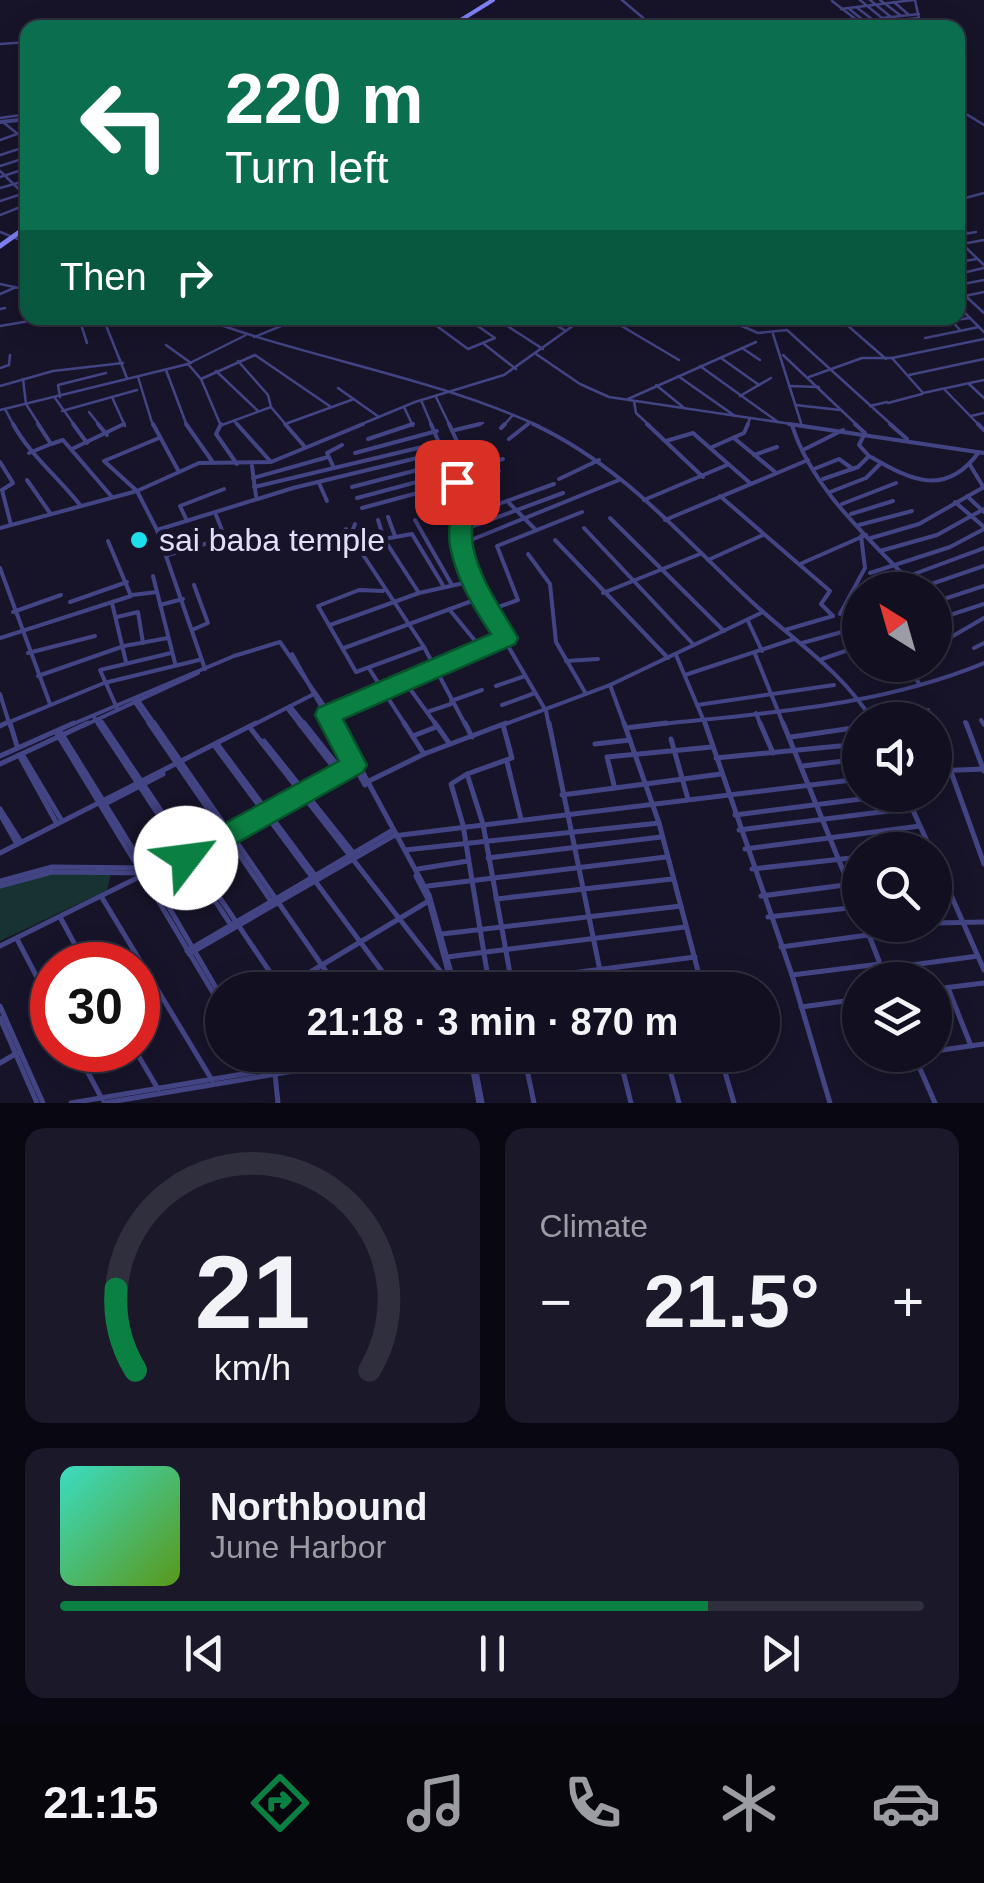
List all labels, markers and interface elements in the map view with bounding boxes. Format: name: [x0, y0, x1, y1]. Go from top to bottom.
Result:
icon: left: [60, 60, 190, 190]
text: 220 m: [225, 60, 423, 138]
text: Turn left: [225, 142, 388, 193]
icon: right: [167, 250, 222, 305]
text: Then: [60, 256, 147, 298]
pin: [415, 440, 500, 525]
icon: arrive: [430, 455, 485, 510]
place label: sai baba temple: [159, 522, 385, 558]
marker: sai baba temple: [128, 529, 150, 551]
north arrow: [842, 572, 952, 682]
map controls: [842, 572, 952, 1072]
button: sound: [842, 702, 952, 812]
position arrow: [134, 806, 238, 910]
button: search: [842, 832, 952, 942]
speed limit sign: 30: [30, 942, 160, 1072]
button: layers: [842, 962, 952, 1072]
text: 21:18 · 3 min · 870 m: [307, 1001, 678, 1043]
text: Climate: [540, 1208, 648, 1244]
text: 21: [194, 1234, 310, 1350]
text: 21.5°: [644, 1259, 820, 1343]
text: −: [540, 1271, 572, 1333]
text: +: [892, 1271, 924, 1333]
text: km/h: [214, 1348, 291, 1388]
text: Northbound: [210, 1486, 427, 1528]
text: June Harbor: [210, 1529, 386, 1565]
icon: previous: [177, 1626, 232, 1681]
icon: pause: [465, 1626, 520, 1681]
icon: next: [753, 1626, 808, 1681]
icon: directions: [245, 1768, 315, 1838]
icon: music: [401, 1768, 471, 1838]
icon: phone: [558, 1768, 628, 1838]
icon: climate: [714, 1768, 784, 1838]
icon: car: [871, 1768, 941, 1838]
text: 21:15: [43, 1777, 158, 1828]

